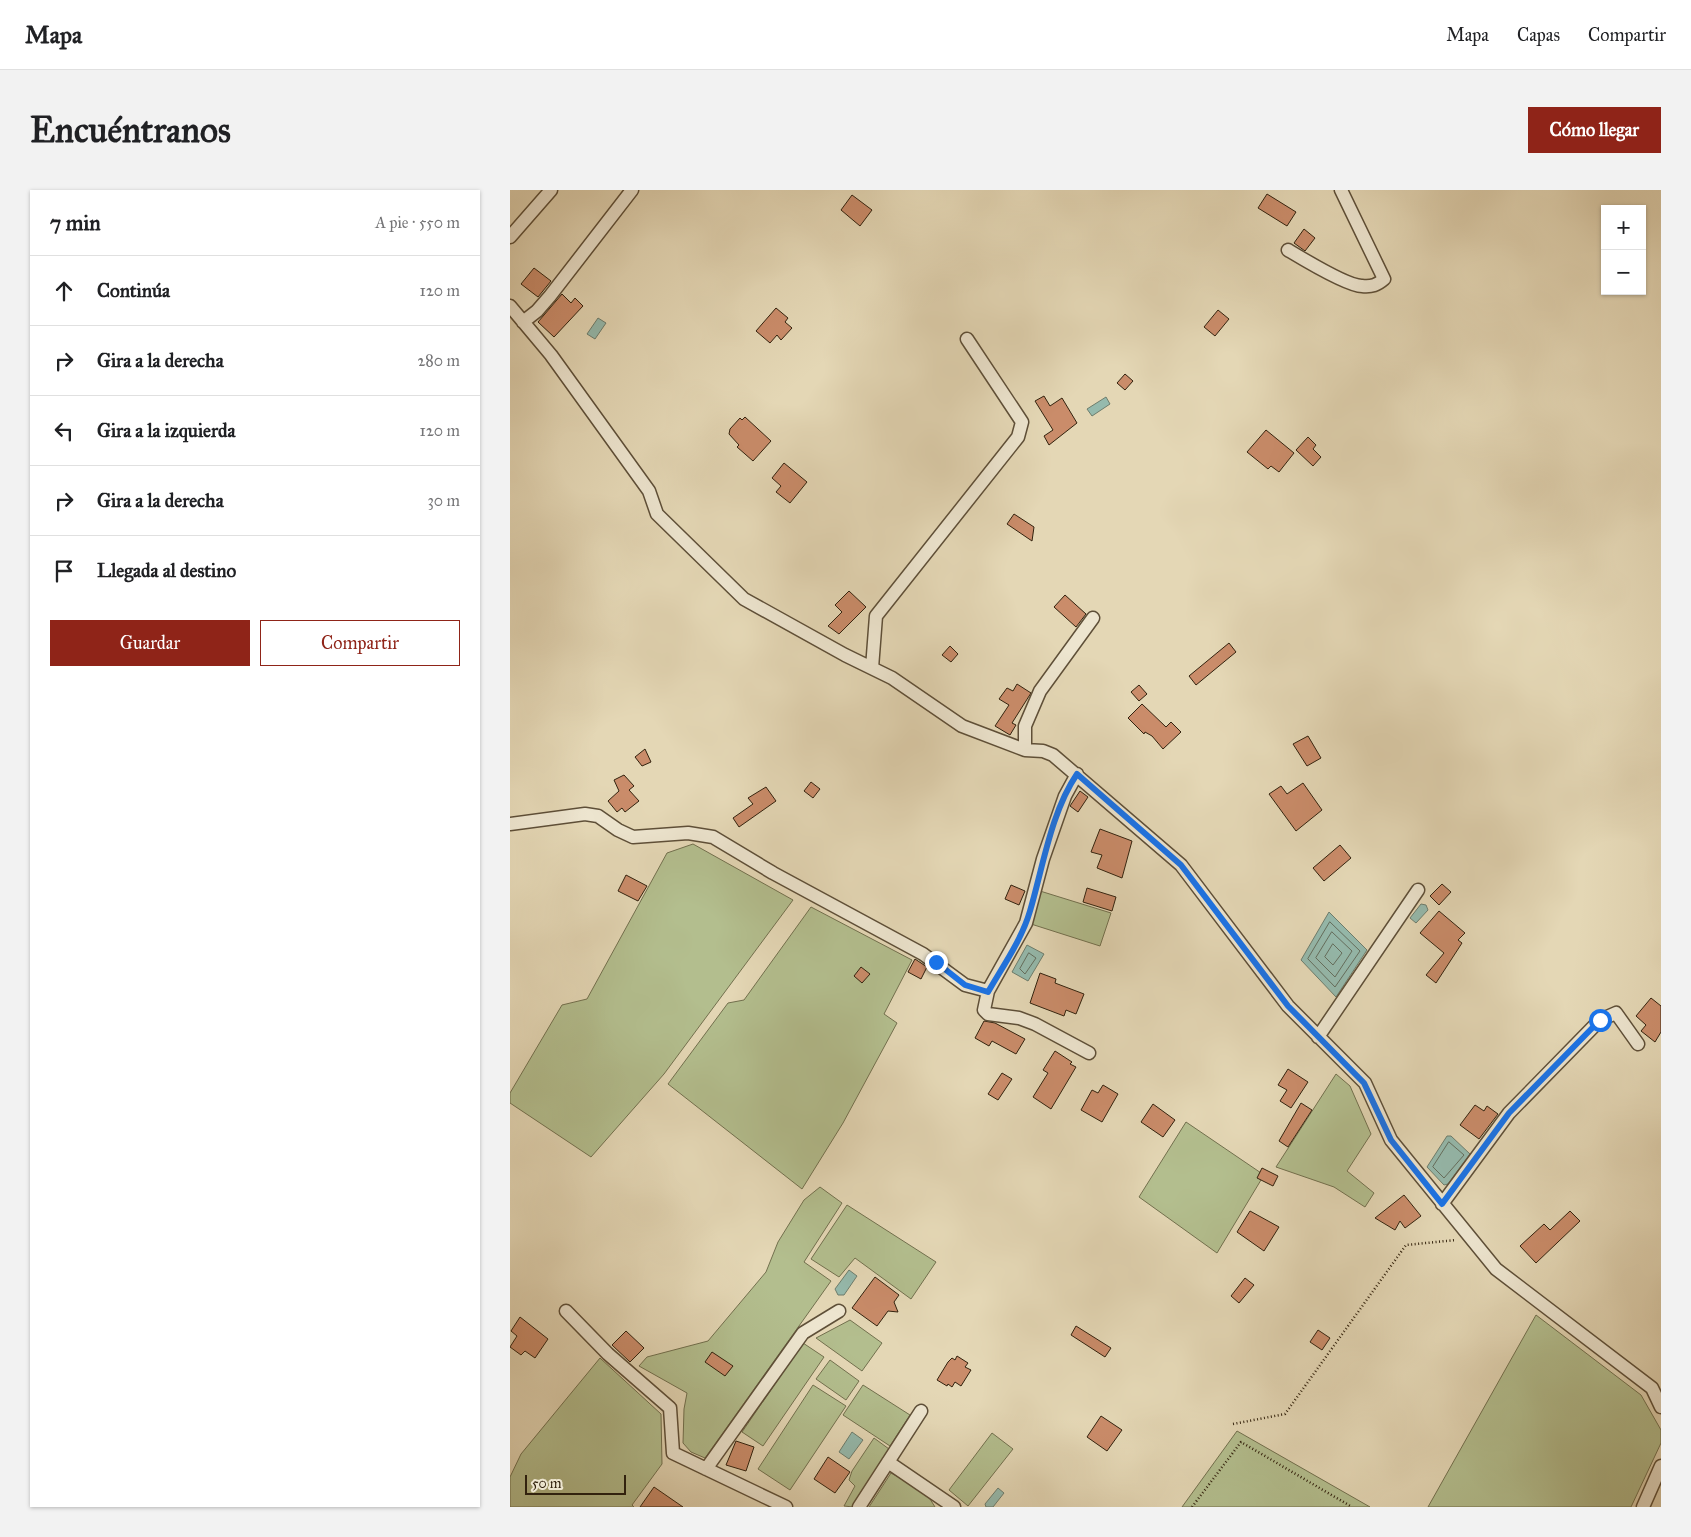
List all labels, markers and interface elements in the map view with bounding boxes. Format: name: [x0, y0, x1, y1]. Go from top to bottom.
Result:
text: Mapa: [25, 20, 82, 50]
text: Mapa: [1446, 24, 1489, 46]
text: Capas: [1517, 24, 1560, 46]
text: Compartir: [1588, 24, 1666, 46]
button: Cómo llegar: [1528, 107, 1661, 153]
text: Encuéntranos: [30, 109, 231, 152]
map controls: [1601, 205, 1646, 295]
button: +: [1601, 205, 1646, 250]
text: 7 min: [50, 210, 101, 236]
text: A pie · 550 m: [375, 213, 460, 232]
button: −: [1601, 250, 1646, 295]
icon: ahead: [50, 277, 78, 305]
text: Continúa: [97, 279, 170, 302]
text: 120 m: [420, 281, 460, 300]
icon: right: [50, 347, 78, 375]
text: Gira a la derecha: [97, 349, 224, 372]
text: 280 m: [417, 351, 460, 370]
icon: left: [50, 417, 78, 445]
text: Gira a la izquierda: [97, 419, 236, 442]
text: 120 m: [420, 421, 460, 440]
icon: right: [50, 487, 78, 515]
text: Gira a la derecha: [97, 489, 224, 512]
text: 30 m: [427, 491, 460, 510]
icon: arrive: [50, 557, 78, 585]
text: Llegada al destino: [97, 559, 236, 582]
button: Guardar: [50, 620, 250, 666]
button: Compartir: [260, 620, 460, 666]
route end: [925, 951, 948, 974]
route start: [1589, 1009, 1612, 1032]
scale bar: [525, 1472, 626, 1495]
text: 50 m: [532, 1475, 561, 1492]

